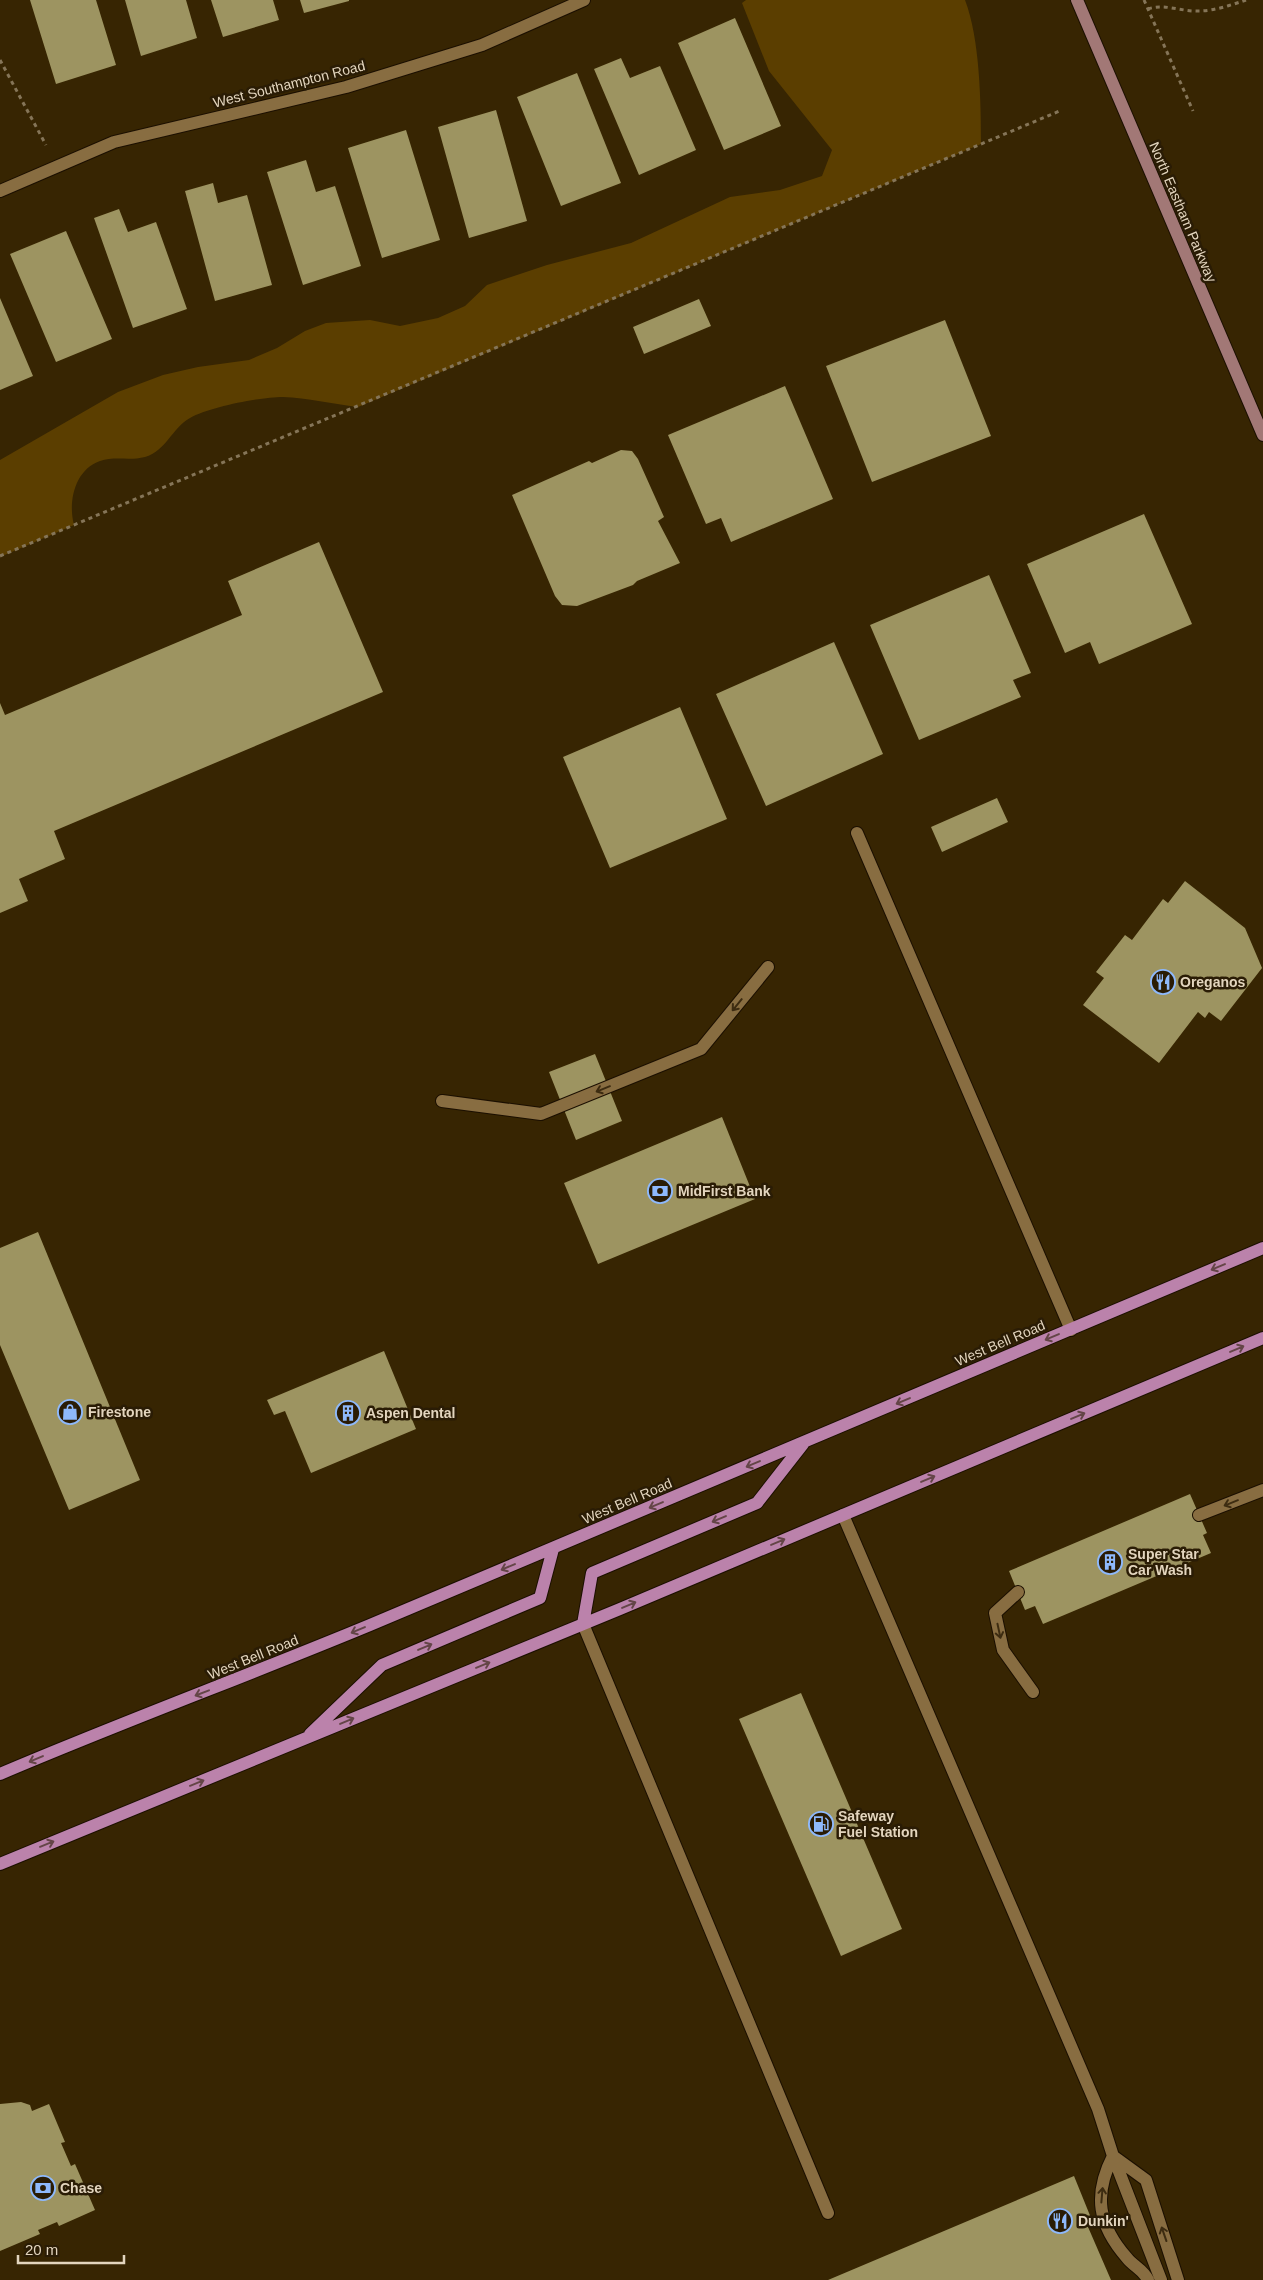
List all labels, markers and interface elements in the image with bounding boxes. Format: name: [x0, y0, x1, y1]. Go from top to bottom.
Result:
street label: West Southampton Road: [211, 57, 367, 111]
street label: North Eastham Parkway: [1146, 139, 1220, 285]
restaurant icon: Oreganos: [1150, 969, 1176, 995]
place label: Oreganos: [1180, 974, 1246, 990]
one-way arrow: [732, 998, 743, 1011]
one-way arrow: [596, 1084, 611, 1094]
bank icon: MidFirst Bank: [647, 1178, 673, 1204]
place label: MidFirst Bank: [678, 1183, 771, 1199]
one-way arrow: [1211, 1263, 1226, 1273]
street label: West Bell Road: [953, 1317, 1047, 1369]
one-way arrow: [1045, 1333, 1060, 1343]
one-way arrow: [1229, 1343, 1244, 1353]
one-way arrow: [896, 1396, 911, 1406]
shop icon: Firestone: [57, 1399, 83, 1425]
building icon: Aspen Dental: [335, 1400, 361, 1426]
place label: Firestone: [88, 1404, 151, 1420]
place label: Aspen Dental: [366, 1405, 455, 1421]
one-way arrow: [1070, 1410, 1085, 1420]
one-way arrow: [746, 1459, 761, 1469]
one-way arrow: [920, 1474, 935, 1483]
street label: West Bell Road: [580, 1475, 674, 1527]
one-way arrow: [1224, 1499, 1239, 1508]
one-way arrow: [649, 1501, 664, 1511]
one-way arrow: [712, 1514, 727, 1524]
one-way arrow: [770, 1537, 785, 1546]
place label: Super Star Car Wash: [1128, 1546, 1199, 1578]
building icon: Super Star Car Wash: [1097, 1549, 1123, 1575]
one-way arrow: [501, 1563, 516, 1573]
one-way arrow: [621, 1600, 636, 1609]
one-way arrow: [995, 1622, 1004, 1638]
one-way arrow: [351, 1625, 366, 1635]
street label: West Bell Road: [205, 1632, 301, 1682]
one-way arrow: [417, 1641, 432, 1651]
one-way arrow: [475, 1659, 490, 1669]
one-way arrow: [195, 1689, 210, 1698]
one-way arrow: [339, 1715, 354, 1725]
one-way arrow: [29, 1754, 44, 1764]
one-way arrow: [189, 1778, 204, 1787]
place label: Safeway Fuel Station: [838, 1808, 918, 1840]
fuel station icon: Safeway Fuel Station: [808, 1811, 834, 1837]
one-way arrow: [39, 1839, 54, 1848]
bank icon: Chase: [30, 2175, 56, 2201]
place label: Chase: [60, 2180, 102, 2196]
one-way arrow: [1097, 2188, 1106, 2204]
restaurant icon: Dunkin': [1047, 2208, 1073, 2234]
place label: Dunkin': [1078, 2213, 1129, 2229]
one-way arrow: [1159, 2226, 1168, 2242]
scale bar: [18, 2232, 124, 2264]
text: 20 m: [25, 2241, 58, 2258]

